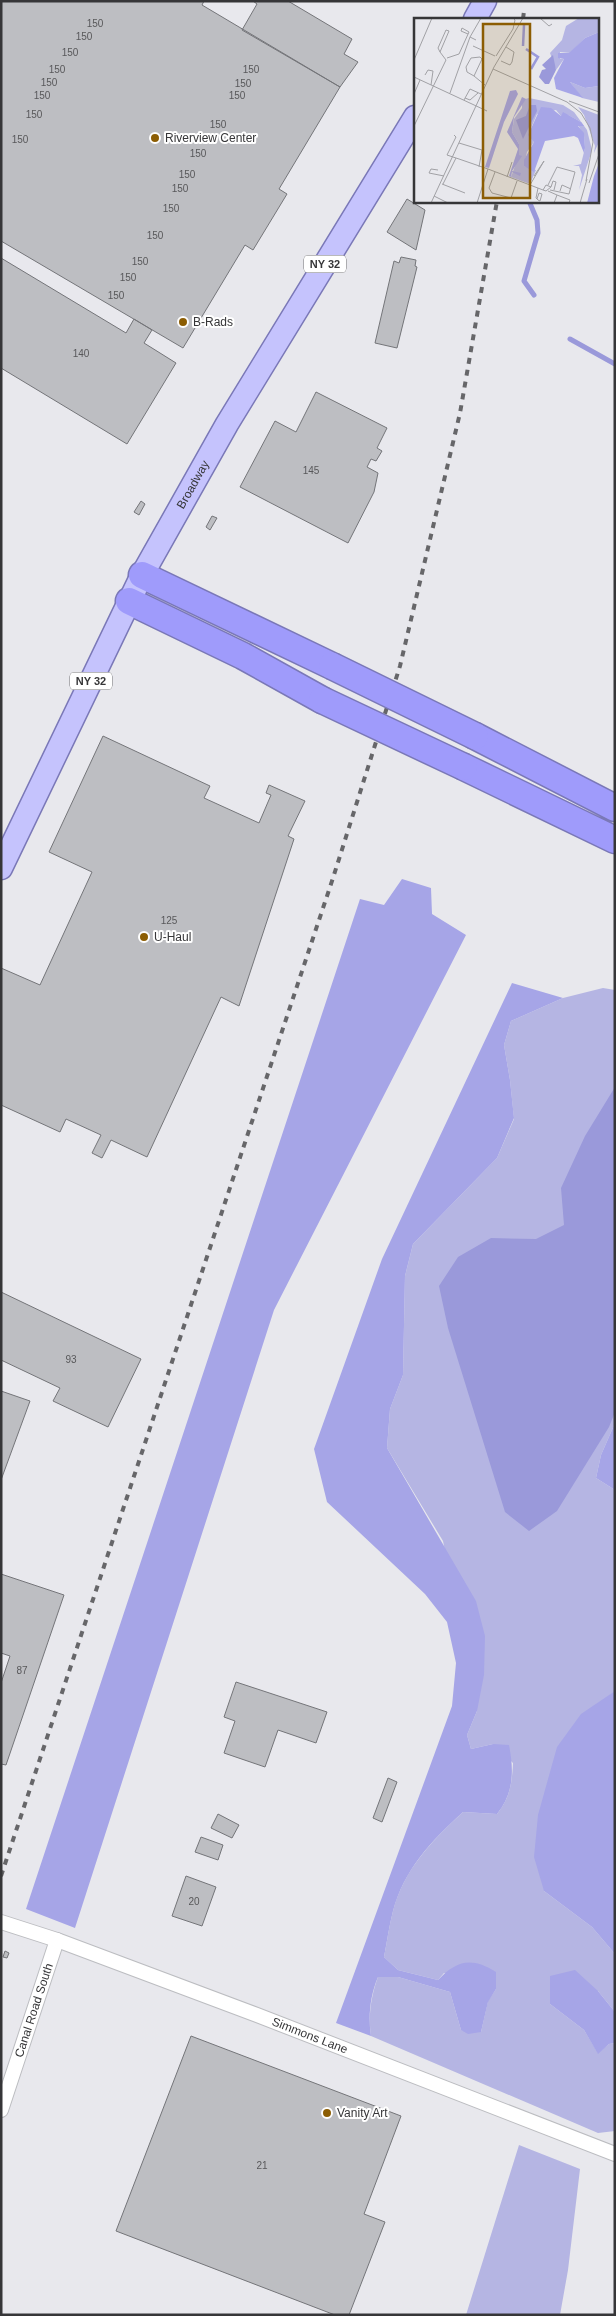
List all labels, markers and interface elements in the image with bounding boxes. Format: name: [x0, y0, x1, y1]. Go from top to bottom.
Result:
house number: 150: [87, 18, 104, 29]
inset map: [414, 18, 598, 202]
house number: 150: [76, 31, 93, 42]
house number: 150: [62, 47, 79, 58]
house number: 150: [49, 64, 66, 75]
house number: 150: [243, 64, 260, 75]
house number: 150: [41, 77, 58, 88]
house number: 150: [235, 78, 252, 89]
house number: 150: [34, 90, 51, 101]
house number: 150: [229, 90, 246, 101]
house number: 150: [26, 109, 43, 120]
house number: 150: [210, 119, 227, 130]
place label: Riverview Center: [165, 131, 256, 145]
marker: Riverview Center: [149, 132, 161, 144]
house number: 150: [12, 134, 29, 145]
house number: 150: [190, 148, 207, 159]
house number: 150: [179, 169, 196, 180]
house number: 150: [172, 183, 189, 194]
house number: 150: [163, 203, 180, 214]
house number: 150: [147, 230, 164, 241]
road number: NY 32: [304, 255, 346, 272]
house number: 150: [132, 256, 149, 267]
house number: 150: [120, 272, 137, 283]
house number: 150: [108, 290, 125, 301]
place label: B-Rads: [193, 315, 233, 329]
marker: B-Rads: [177, 316, 189, 328]
house number: 140: [73, 348, 90, 359]
street label: Broadway: [174, 458, 212, 511]
house number: 145: [303, 465, 320, 476]
road number: NY 32: [70, 672, 112, 689]
house number: 125: [161, 915, 178, 926]
place label: U-Haul: [154, 930, 191, 944]
marker: U-Haul: [138, 931, 150, 943]
house number: 93: [65, 1354, 77, 1365]
house number: 87: [16, 1665, 28, 1676]
house number: 20: [188, 1896, 200, 1907]
street label: Canal Road South: [12, 1961, 56, 2059]
street label: Simmons Lane: [270, 2014, 350, 2057]
place label: Vanity Art: [337, 2106, 388, 2120]
marker: Vanity Art: [321, 2107, 333, 2119]
house number: 21: [256, 2160, 268, 2171]

